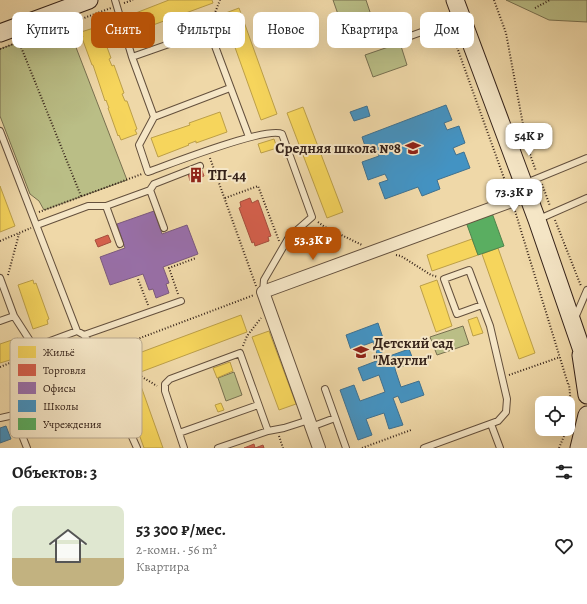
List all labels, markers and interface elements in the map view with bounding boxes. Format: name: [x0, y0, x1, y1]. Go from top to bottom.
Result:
chip: Купить: [12, 12, 83, 48]
chip: Снять: [91, 12, 155, 48]
chip: Фильтры: [163, 12, 245, 48]
chip: Новое: [253, 12, 319, 48]
chip: Квартира: [327, 12, 412, 48]
chip: Дом: [420, 12, 474, 48]
pin: 54K ₽: [501, 123, 557, 157]
text: 54K ₽: [514, 127, 544, 144]
place label: Средняя школа №8: [275, 138, 401, 158]
school or university icon: Средняя школа №8: [404, 139, 422, 157]
place label: ТП-44: [208, 165, 246, 185]
building icon: ТП-44: [187, 166, 205, 184]
pin: 73.3K ₽: [477, 179, 551, 213]
text: 73.3K ₽: [495, 183, 533, 200]
pin: 53.3K ₽: [276, 227, 350, 261]
text: 53.3K ₽: [294, 231, 332, 248]
place label: Детский сад "Маугли": [373, 333, 453, 370]
legend: [10, 338, 142, 438]
school or university icon: Детский сад "Маугли": [352, 343, 370, 361]
text: Жильё: [43, 345, 75, 360]
text: Торговля: [43, 363, 86, 378]
text: Офисы: [43, 381, 76, 396]
map controls: [535, 396, 575, 436]
button: locate: [535, 396, 575, 436]
text: Школы: [43, 399, 78, 414]
text: Учреждения: [43, 417, 102, 432]
text: Объектов: 3: [12, 461, 97, 484]
icon: filters: [553, 461, 575, 483]
text: 53 300 ₽/мес.: [136, 518, 226, 541]
icon: home: [44, 522, 92, 570]
icon: heart: [553, 535, 575, 557]
text: 2-комн. · 56 m²: [136, 541, 217, 558]
text: Квартира: [136, 558, 190, 575]

